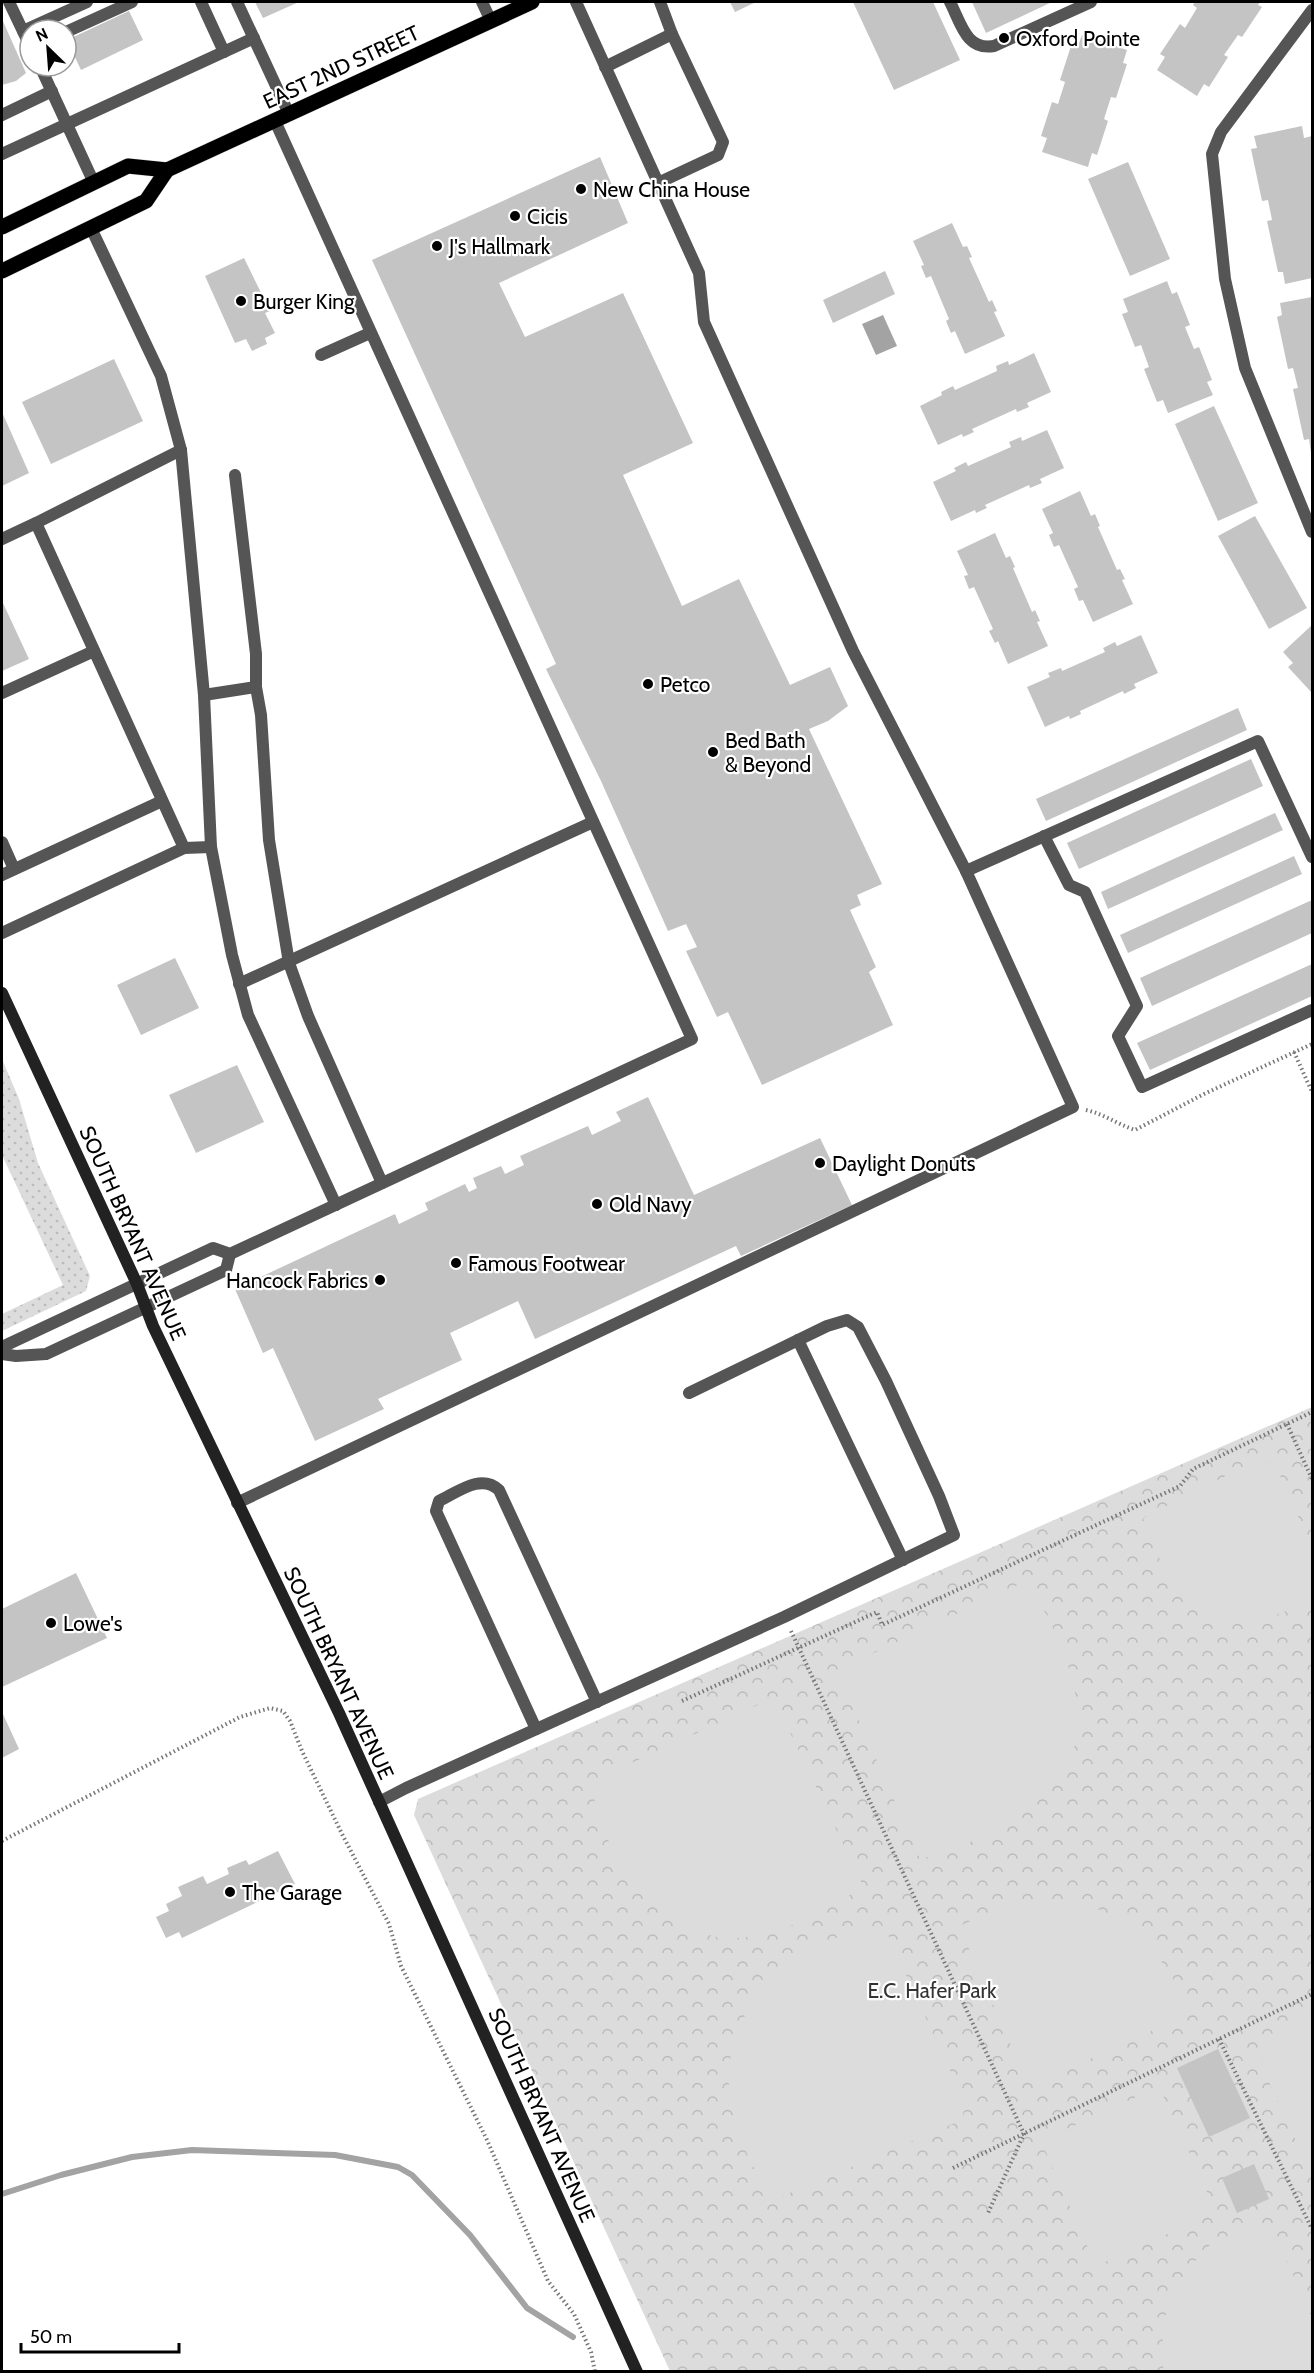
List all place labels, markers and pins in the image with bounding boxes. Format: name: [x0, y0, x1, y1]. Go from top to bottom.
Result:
place label: Oxford Pointe: [1016, 26, 1140, 51]
marker: Oxford Pointe: [997, 31, 1011, 45]
place label: New China House: [593, 177, 750, 202]
marker: New China House: [574, 182, 588, 196]
place label: Cicis: [527, 204, 568, 229]
marker: Cicis: [508, 209, 522, 223]
place label: J's Hallmark: [448, 234, 551, 259]
marker: J's Hallmark: [430, 239, 444, 253]
place label: Burger King: [253, 289, 355, 314]
marker: Burger King: [234, 294, 248, 308]
place label: Petco: [660, 672, 710, 697]
marker: Petco: [641, 677, 655, 691]
place label: Bed Bath & Beyond: [725, 728, 811, 777]
marker: Bed Bath & Beyond: [706, 745, 720, 759]
place label: Daylight Donuts: [832, 1151, 976, 1176]
marker: Daylight Donuts: [813, 1156, 827, 1170]
place label: Old Navy: [609, 1192, 692, 1217]
marker: Old Navy: [590, 1197, 604, 1211]
place label: Famous Footwear: [468, 1251, 625, 1276]
marker: Famous Footwear: [449, 1256, 463, 1270]
place label: Hancock Fabrics: [226, 1268, 368, 1293]
marker: Hancock Fabrics: [373, 1273, 387, 1287]
place label: Lowe's: [63, 1611, 123, 1636]
marker: Lowe's: [44, 1616, 58, 1630]
place label: The Garage: [242, 1880, 342, 1905]
marker: The Garage: [223, 1885, 237, 1899]

